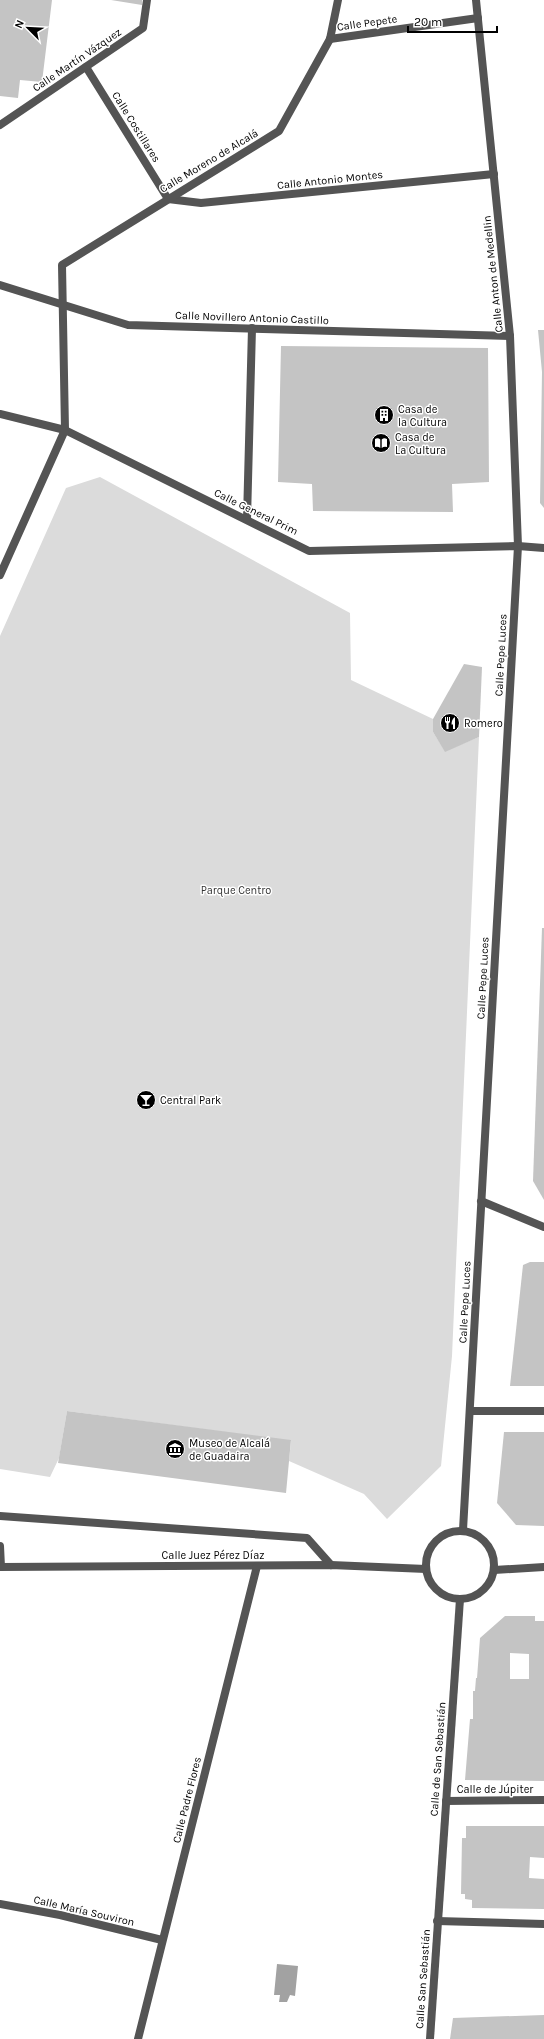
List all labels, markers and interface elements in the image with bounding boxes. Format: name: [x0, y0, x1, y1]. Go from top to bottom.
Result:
north arrow: [8, 8, 48, 48]
scale bar: [408, 8, 497, 34]
street label: Calle Pepete: [336, 12, 398, 34]
text: 20 m: [414, 15, 442, 29]
text: N: [12, 18, 27, 30]
street label: Calle Martín Vázquez: [30, 25, 124, 95]
street label: Calle Costillares: [109, 89, 163, 165]
street label: Calle Moreno de Alcalá: [157, 126, 261, 196]
street label: Calle Antonio Montes: [276, 168, 384, 192]
street label: Calle Anton de Medellin: [480, 215, 506, 333]
street label: Calle Novillero Antonio Castillo: [175, 309, 329, 327]
place label: Casa de la Cultura: [398, 403, 447, 429]
building icon: Casa de la Cultura: [373, 404, 395, 426]
place label: Casa de La Cultura: [395, 431, 446, 457]
library icon: Casa de La Cultura: [370, 432, 392, 454]
street label: Calle General Prim: [212, 486, 300, 538]
street label: Calle Pepe Luces: [492, 613, 510, 697]
restaurant icon: Romero: [439, 712, 461, 734]
place label: Romero: [464, 717, 503, 730]
park label: Parque Centro: [201, 884, 271, 897]
street label: Calle Pepe Luces: [474, 936, 492, 1020]
bar icon: Central Park: [135, 1089, 157, 1111]
place label: Central Park: [160, 1094, 221, 1107]
street label: Calle Pepe Luces: [456, 1260, 474, 1344]
place label: Museo de Alcalá de Guadaira: [189, 1437, 270, 1463]
museum icon: Museo de Alcalá de Guadaira: [164, 1438, 186, 1460]
street label: Calle Juez Pérez Díaz: [162, 1549, 264, 1562]
street label: Calle de San Sebastián: [428, 1701, 448, 1817]
street label: Calle Padre Flores: [170, 1755, 204, 1844]
street label: Calle de Júpiter: [457, 1783, 533, 1796]
street label: Calle María Souviron: [32, 1893, 136, 1929]
street label: Calle San Sebastián: [413, 1929, 433, 2029]

